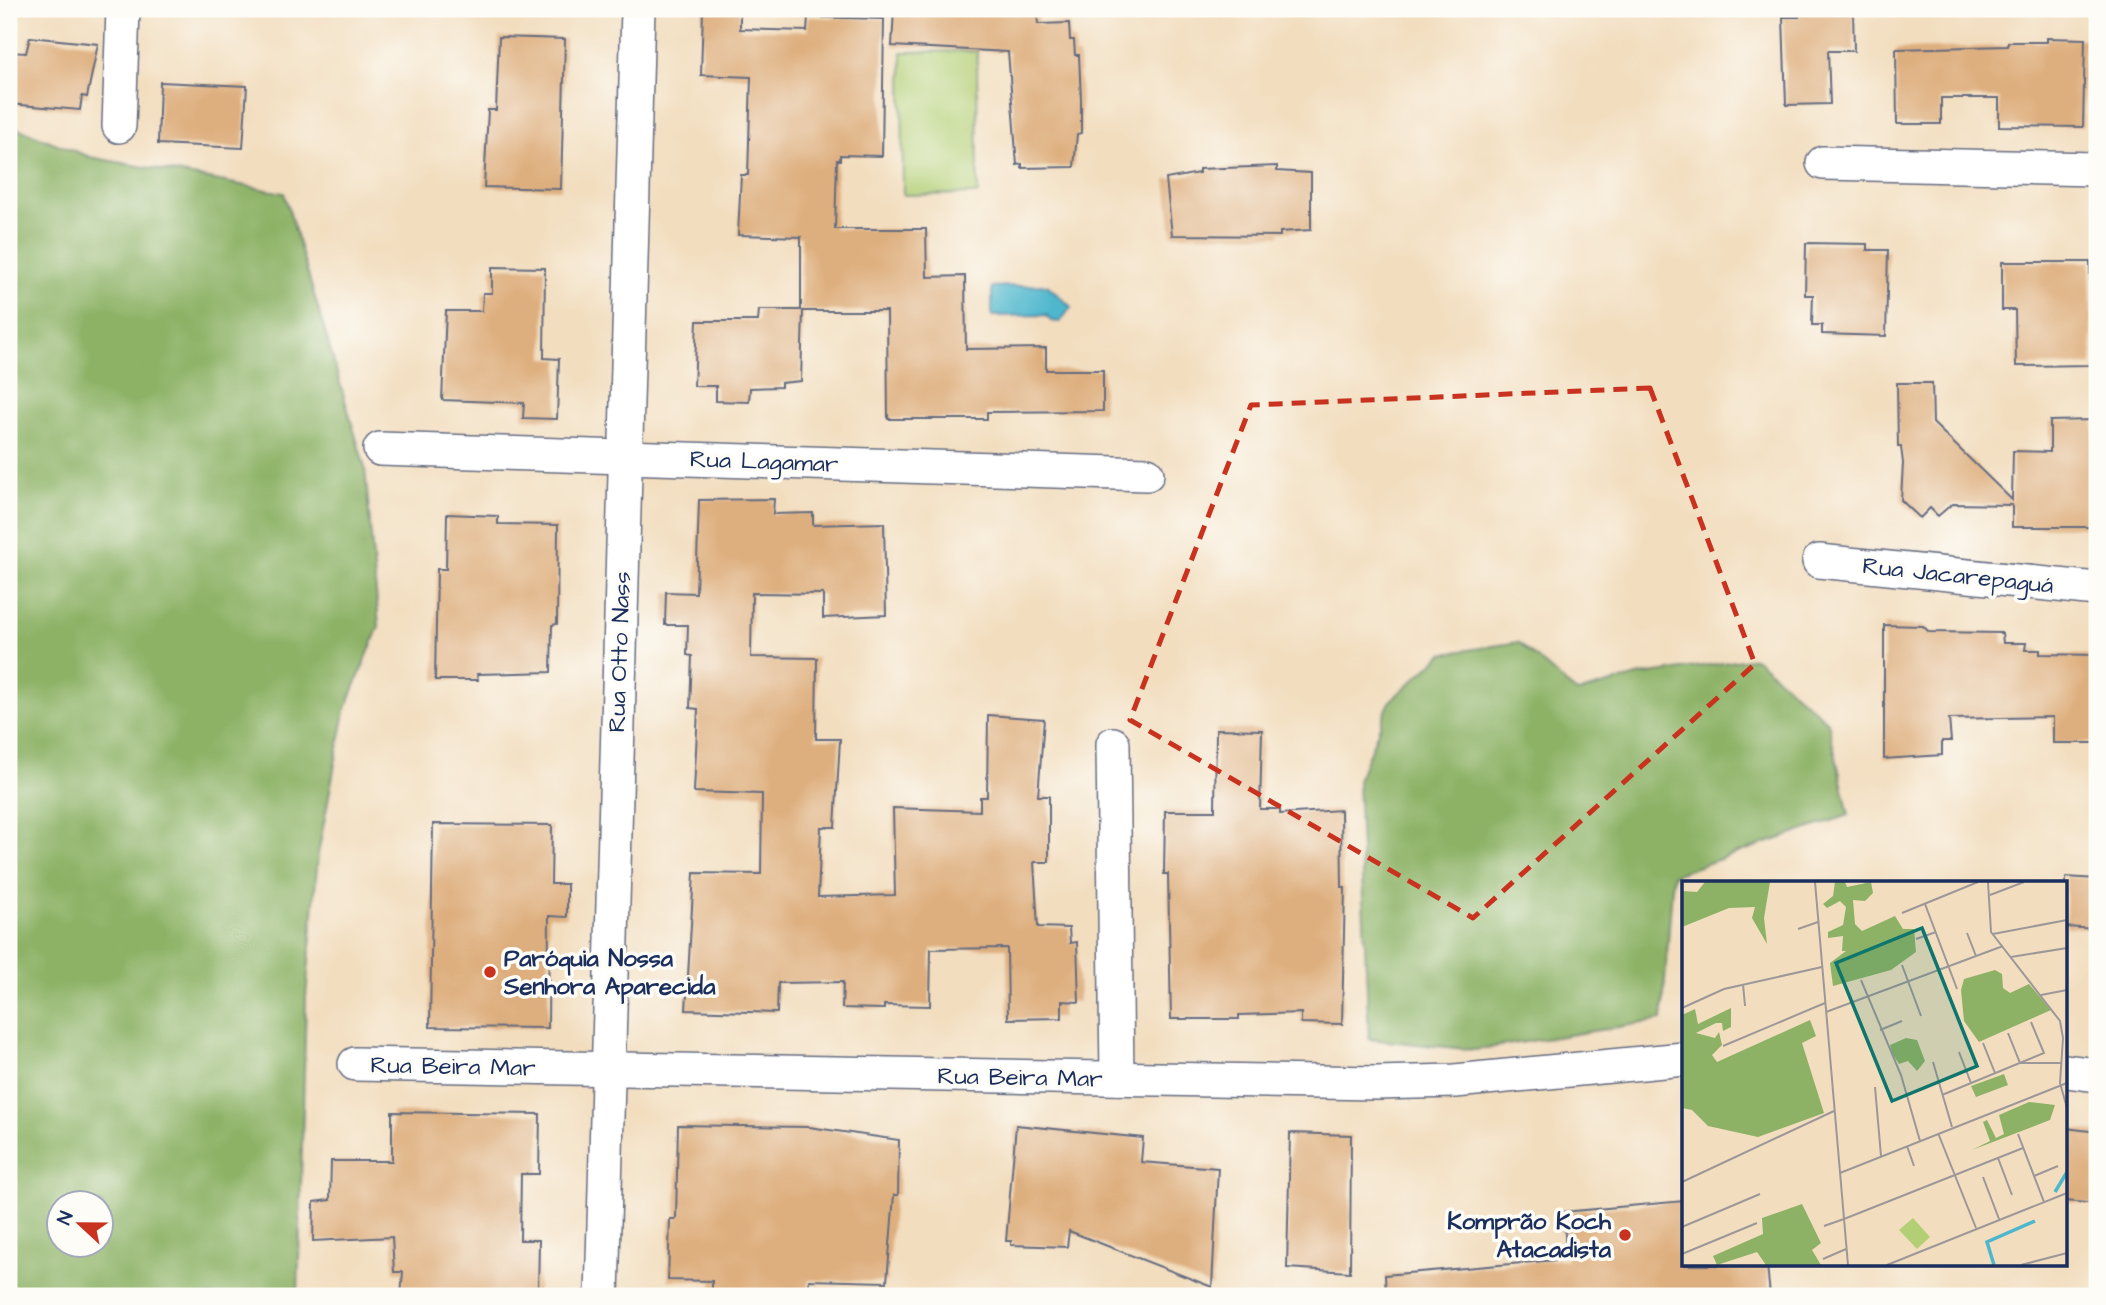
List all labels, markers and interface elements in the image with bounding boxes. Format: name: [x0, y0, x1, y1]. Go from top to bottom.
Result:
street label: Rua Lagamar: [689, 442, 839, 483]
street label: Rua Jacarepaguá: [1861, 549, 2055, 604]
street label: Rua Otto Nass: [600, 571, 640, 733]
inset map: [1682, 881, 2068, 1266]
place label: Paróquia Nossa Senhora Aparecida: [503, 942, 716, 1004]
marker: Paróquia Nossa Senhora Aparecida: [482, 964, 498, 980]
street label: Rua Beira Mar: [370, 1049, 536, 1085]
street label: Rua Beira Mar: [937, 1060, 1103, 1096]
north arrow: [46, 1190, 116, 1260]
place label: Komprão Koch Atacadista: [1447, 1205, 1612, 1267]
text: N: [51, 1208, 80, 1229]
marker: Komprão Koch Atacadista: [1617, 1227, 1633, 1243]

